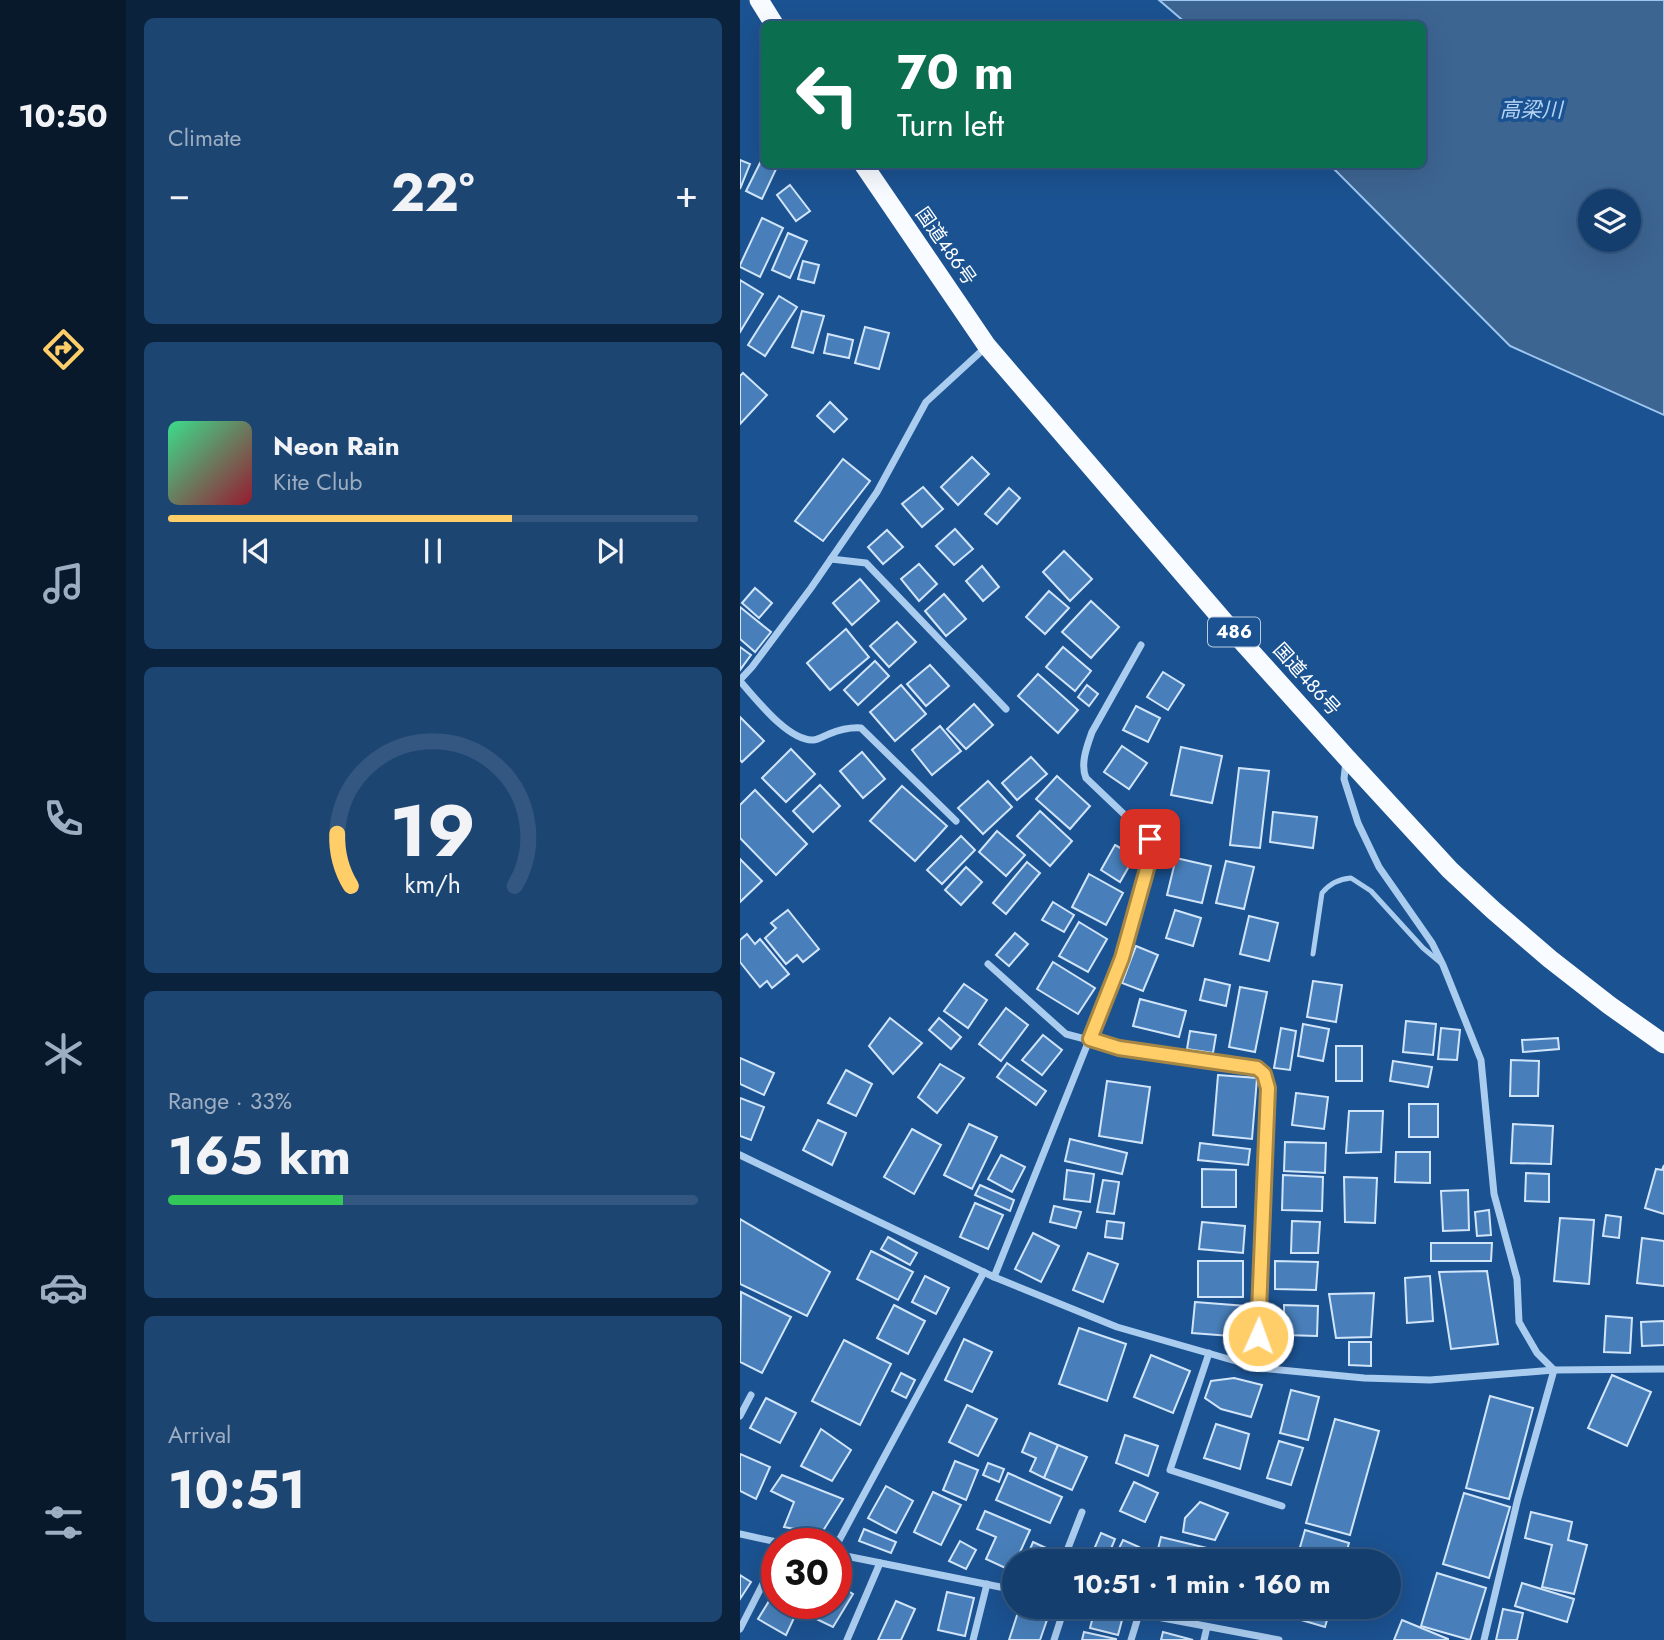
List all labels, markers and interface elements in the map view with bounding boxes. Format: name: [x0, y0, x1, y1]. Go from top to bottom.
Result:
text: 70 m: [897, 37, 1014, 107]
icon: left: [782, 49, 873, 140]
text: 10:50: [18, 93, 108, 139]
water label: 高梁川: [1500, 95, 1564, 125]
text: Turn left: [897, 102, 1004, 148]
text: Climate: [168, 121, 241, 155]
text: 22°: [391, 155, 474, 231]
text: −: [168, 166, 190, 221]
text: +: [675, 166, 698, 221]
map controls: [1578, 189, 1641, 252]
button: layers: [1578, 189, 1641, 252]
street label: 国道486号: [909, 202, 983, 290]
icon: directions: [39, 325, 88, 374]
text: Neon Rain: [273, 427, 400, 465]
text: Kite Club: [273, 465, 362, 499]
icon: previous: [237, 532, 275, 570]
icon: pause: [414, 532, 452, 570]
icon: next: [591, 532, 629, 570]
icon: music: [39, 559, 88, 608]
road number: 486: [1208, 618, 1260, 646]
street label: 国道486号: [1267, 637, 1347, 721]
text: 19: [390, 778, 476, 883]
icon: phone: [39, 794, 88, 843]
pin: [1120, 809, 1180, 869]
icon: arrive: [1131, 820, 1169, 858]
text: km/h: [405, 866, 461, 902]
icon: climate: [39, 1029, 88, 1078]
text: Range · 33%: [168, 1084, 292, 1118]
text: 165 km: [168, 1118, 351, 1194]
icon: car: [39, 1263, 88, 1312]
position arrow: [1221, 1299, 1295, 1373]
text: Arrival: [168, 1418, 231, 1452]
text: 10:51: [168, 1452, 306, 1528]
icon: filters: [39, 1498, 88, 1547]
speed limit sign: 30: [761, 1528, 852, 1619]
text: 10:51 · 1 min · 160 m: [1072, 1565, 1331, 1603]

